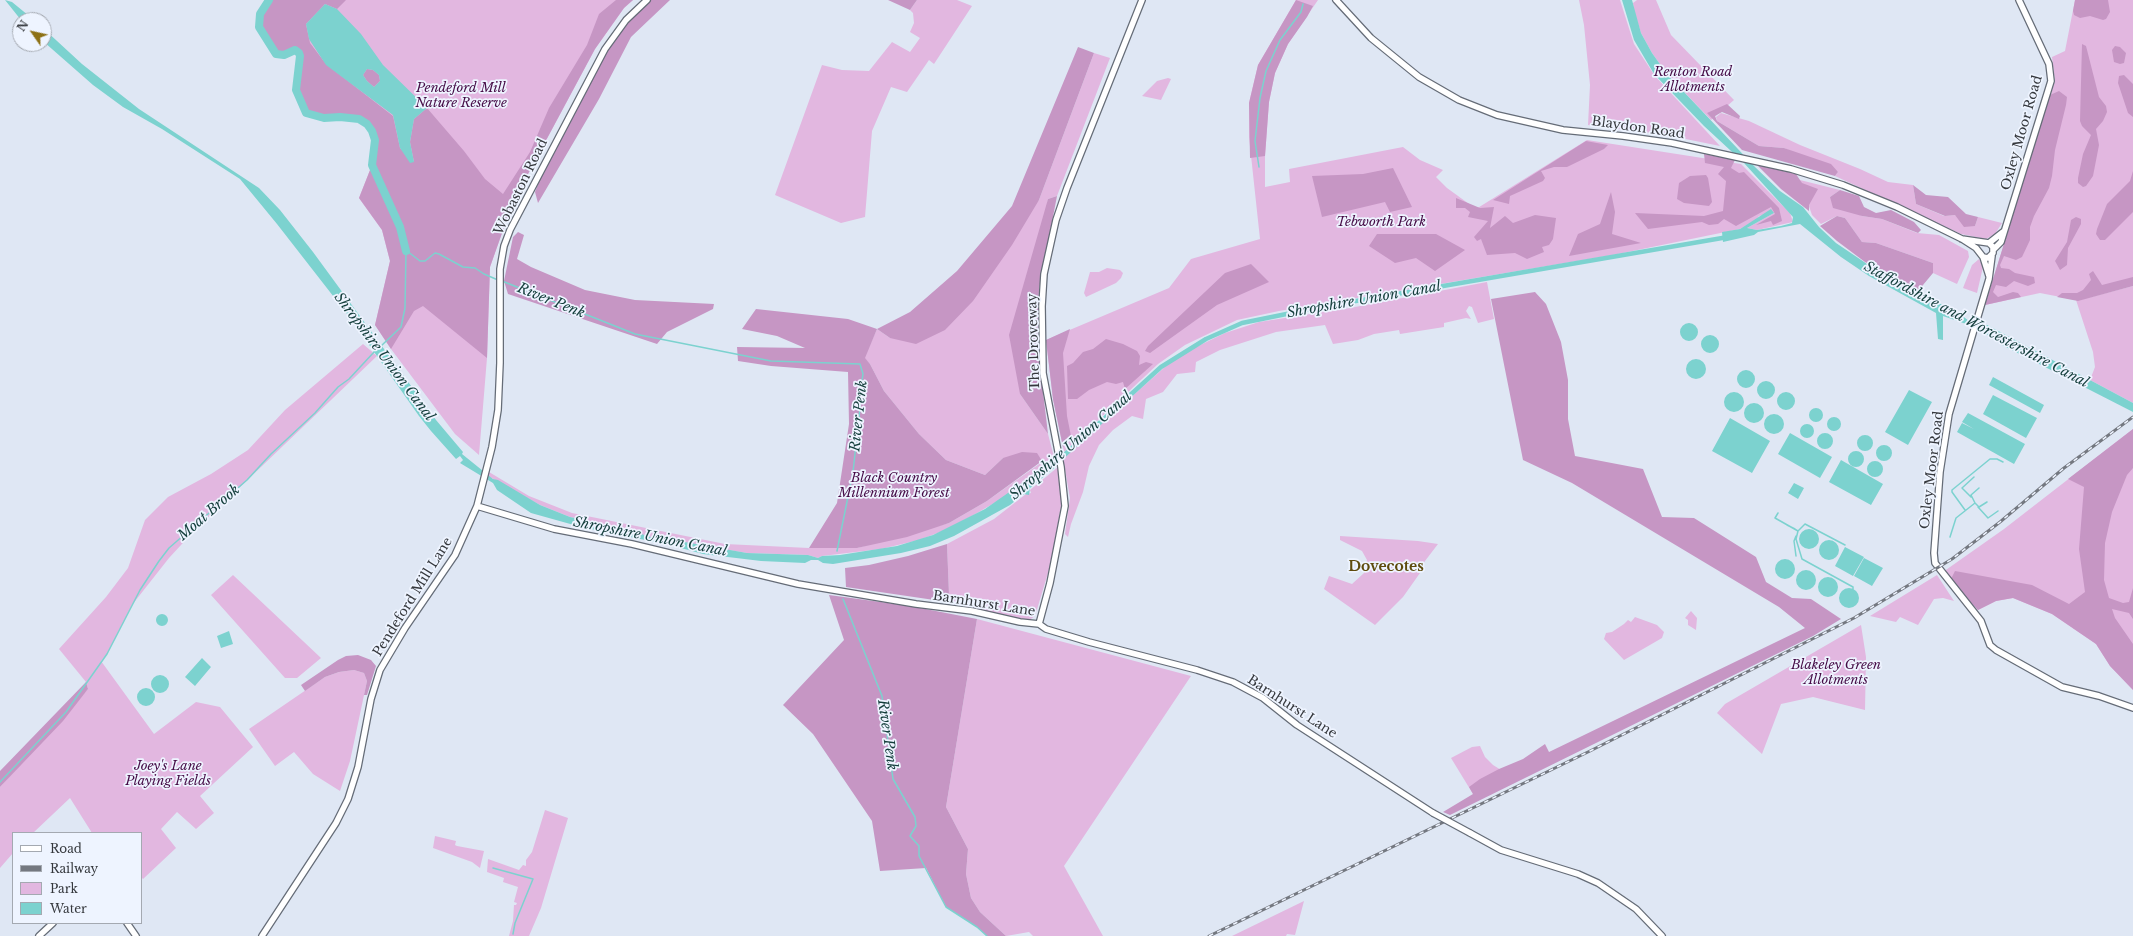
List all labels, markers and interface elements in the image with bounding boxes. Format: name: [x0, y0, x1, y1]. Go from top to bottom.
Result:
north arrow: [12, 12, 52, 52]
text: N: [14, 18, 32, 34]
park label: Renton Road Allotments: [1654, 64, 1732, 95]
street label: Oxley Moor Road: [1998, 74, 2046, 192]
park label: Pendeford Mill Nature Reserve: [415, 80, 507, 111]
street label: Blaydon Road: [1590, 114, 1686, 142]
street label: Wobaston Road: [491, 136, 551, 238]
park label: Tebworth Park: [1336, 214, 1426, 230]
water label: Staffordshire and Worcestershire Canal: [1861, 258, 2091, 392]
water label: Shropshire Union Canal: [1286, 278, 1442, 322]
water label: River Penk: [515, 280, 587, 322]
water label: Shropshire Union Canal: [330, 290, 438, 424]
street label: The Droveway: [1025, 293, 1043, 391]
water label: River Penk: [847, 380, 871, 452]
water label: Shropshire Union Canal: [1007, 388, 1135, 504]
street label: Oxley Moor Road: [1917, 410, 1947, 530]
park label: Black Country Millennium Forest: [838, 470, 950, 501]
water label: Moat Brook: [175, 482, 243, 544]
water label: Shropshire Union Canal: [572, 514, 728, 560]
street label: Pendeford Mill Lane: [370, 535, 456, 659]
district label: Dovecotes: [1348, 559, 1424, 575]
street label: Barnhurst Lane: [932, 588, 1036, 620]
park label: Blakeley Green Allotments: [1791, 657, 1881, 688]
street label: Barnhurst Lane: [1244, 672, 1340, 742]
water label: River Penk: [874, 698, 900, 772]
park label: Joey's Lane Playing Fields: [125, 758, 211, 789]
legend: [12, 832, 142, 924]
text: Road: [50, 841, 82, 856]
text: Railway: [50, 861, 98, 876]
text: Park: [50, 881, 78, 896]
text: Water: [50, 901, 87, 916]

